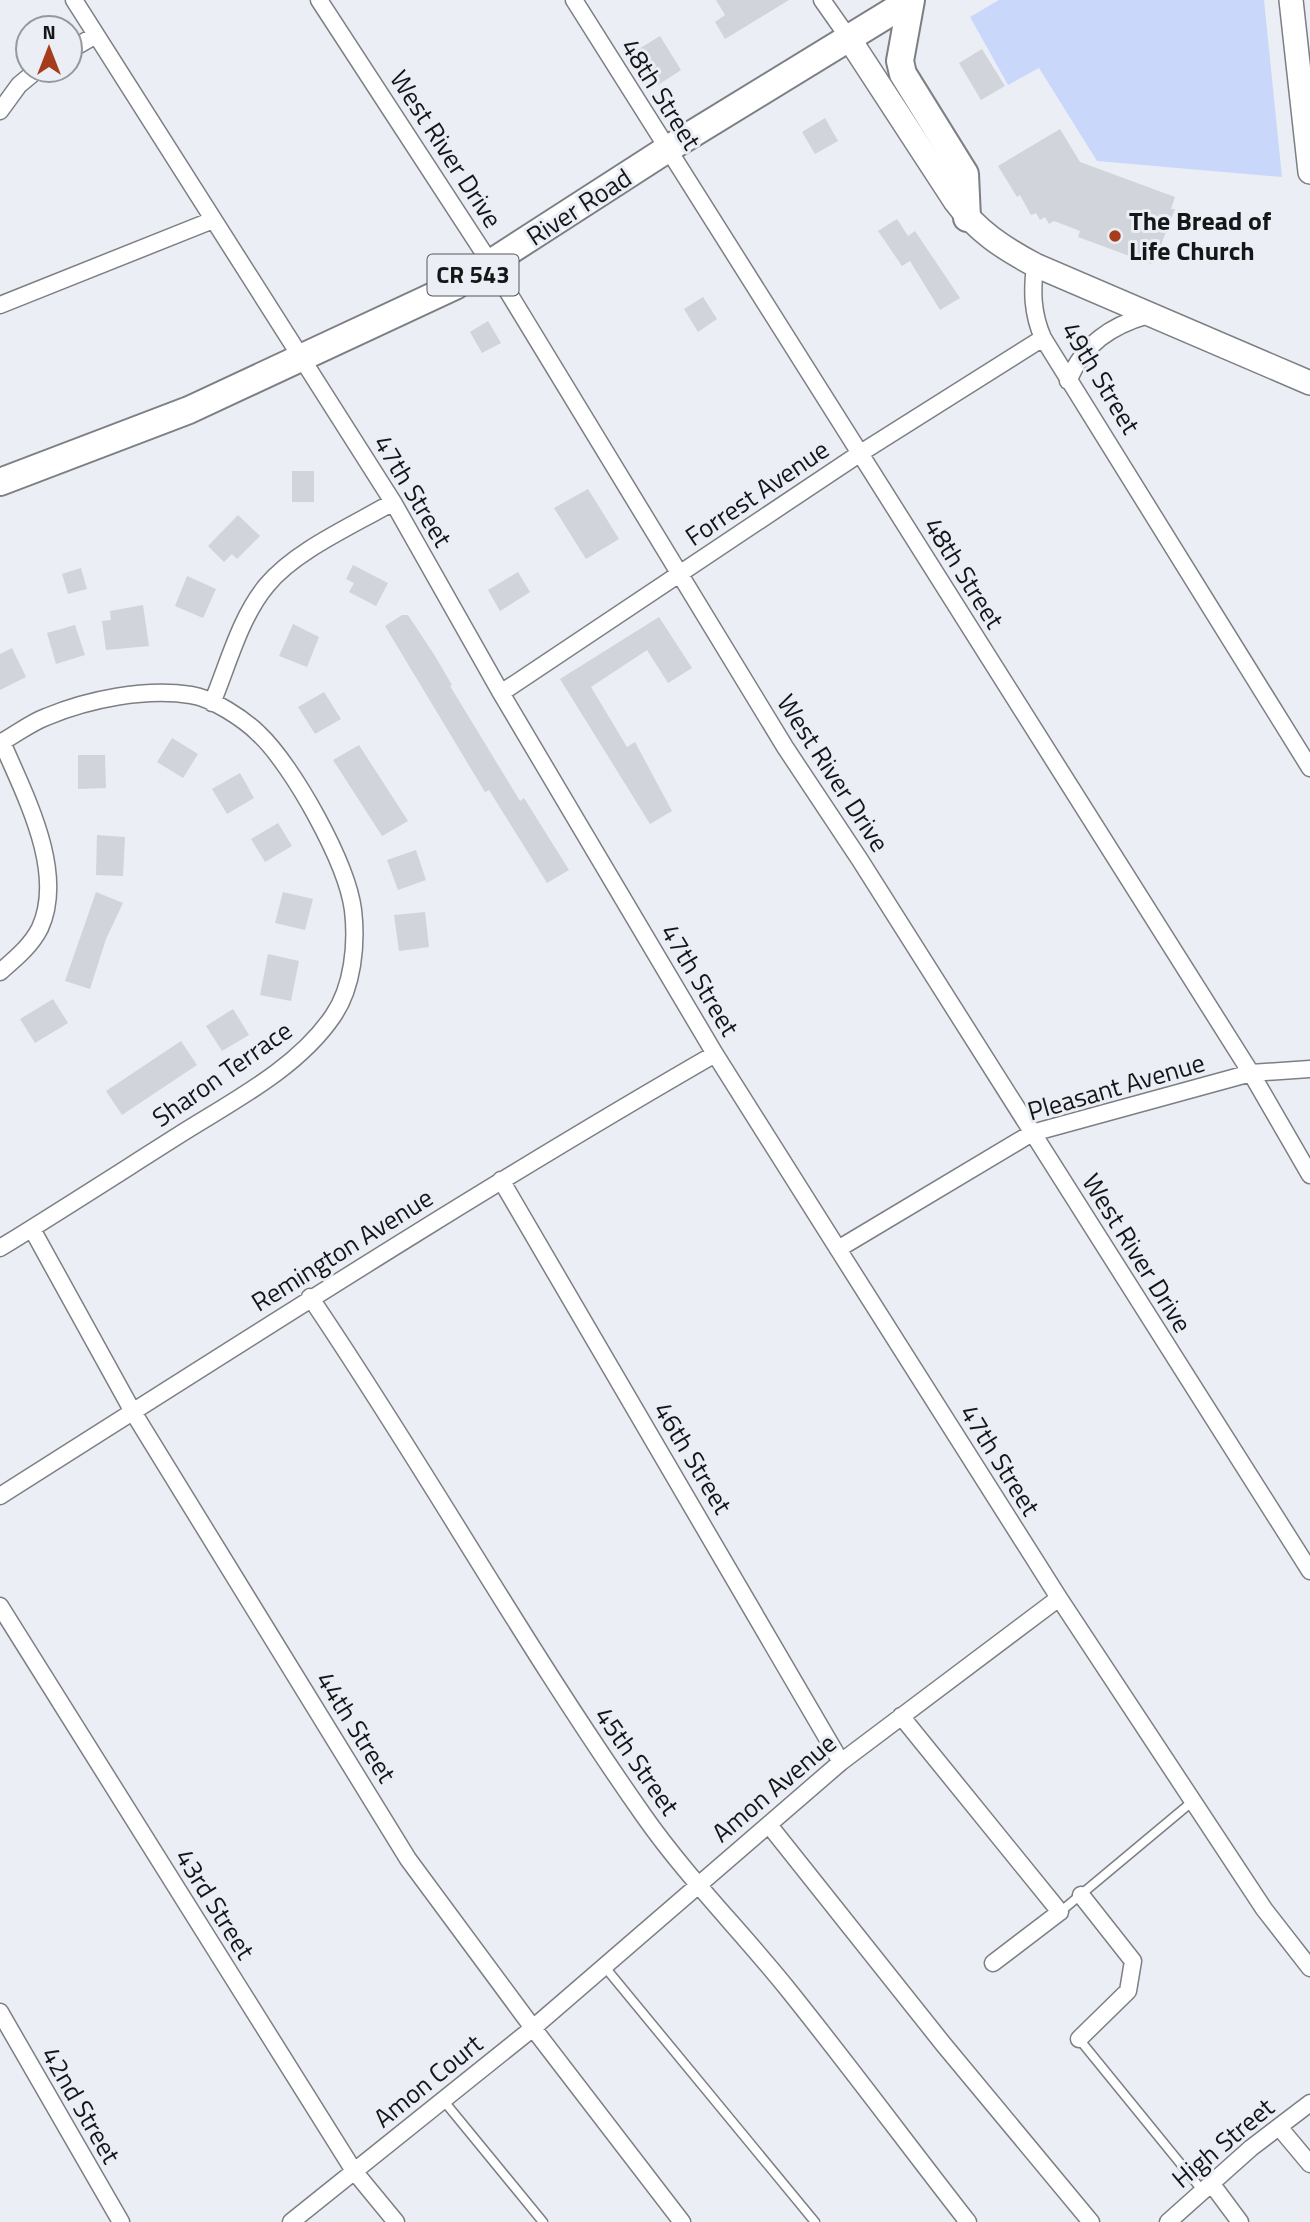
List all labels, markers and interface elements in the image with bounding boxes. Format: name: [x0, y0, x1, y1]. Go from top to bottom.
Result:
north arrow: [14, 14, 84, 84]
text: N: [42, 17, 56, 46]
street label: 48th Street: [612, 30, 711, 157]
street label: West River Drive: [381, 62, 512, 235]
street label: River Road: [519, 158, 639, 255]
place label: The Bread of Life Church: [1129, 201, 1271, 270]
marker: The Bread of Life Church: [1107, 228, 1123, 244]
road number: CR 543: [428, 254, 518, 296]
street label: 49th Street: [1053, 314, 1150, 441]
street label: 47th Street: [365, 427, 462, 554]
street label: Forrest Avenue: [677, 430, 836, 555]
street label: 48th Street: [915, 509, 1014, 636]
street label: West River Drive: [768, 686, 899, 859]
street label: 47th Street: [652, 916, 749, 1043]
street label: Sharon Terrace: [144, 1011, 300, 1136]
street label: Pleasant Avenue: [1023, 1043, 1209, 1130]
street label: West River Drive: [1073, 1166, 1202, 1340]
street label: Remington Avenue: [243, 1178, 440, 1321]
street label: 46th Street: [645, 1394, 742, 1521]
street label: 47th Street: [951, 1396, 1050, 1523]
street label: 44th Street: [307, 1663, 406, 1790]
street label: 45th Street: [586, 1698, 689, 1823]
street label: Amon Avenue: [703, 1724, 844, 1851]
street label: 43rd Street: [166, 1841, 265, 1967]
street label: Amon Court: [365, 2024, 491, 2137]
street label: 42nd Street: [32, 2039, 131, 2171]
street label: High Street: [1163, 2088, 1282, 2197]

